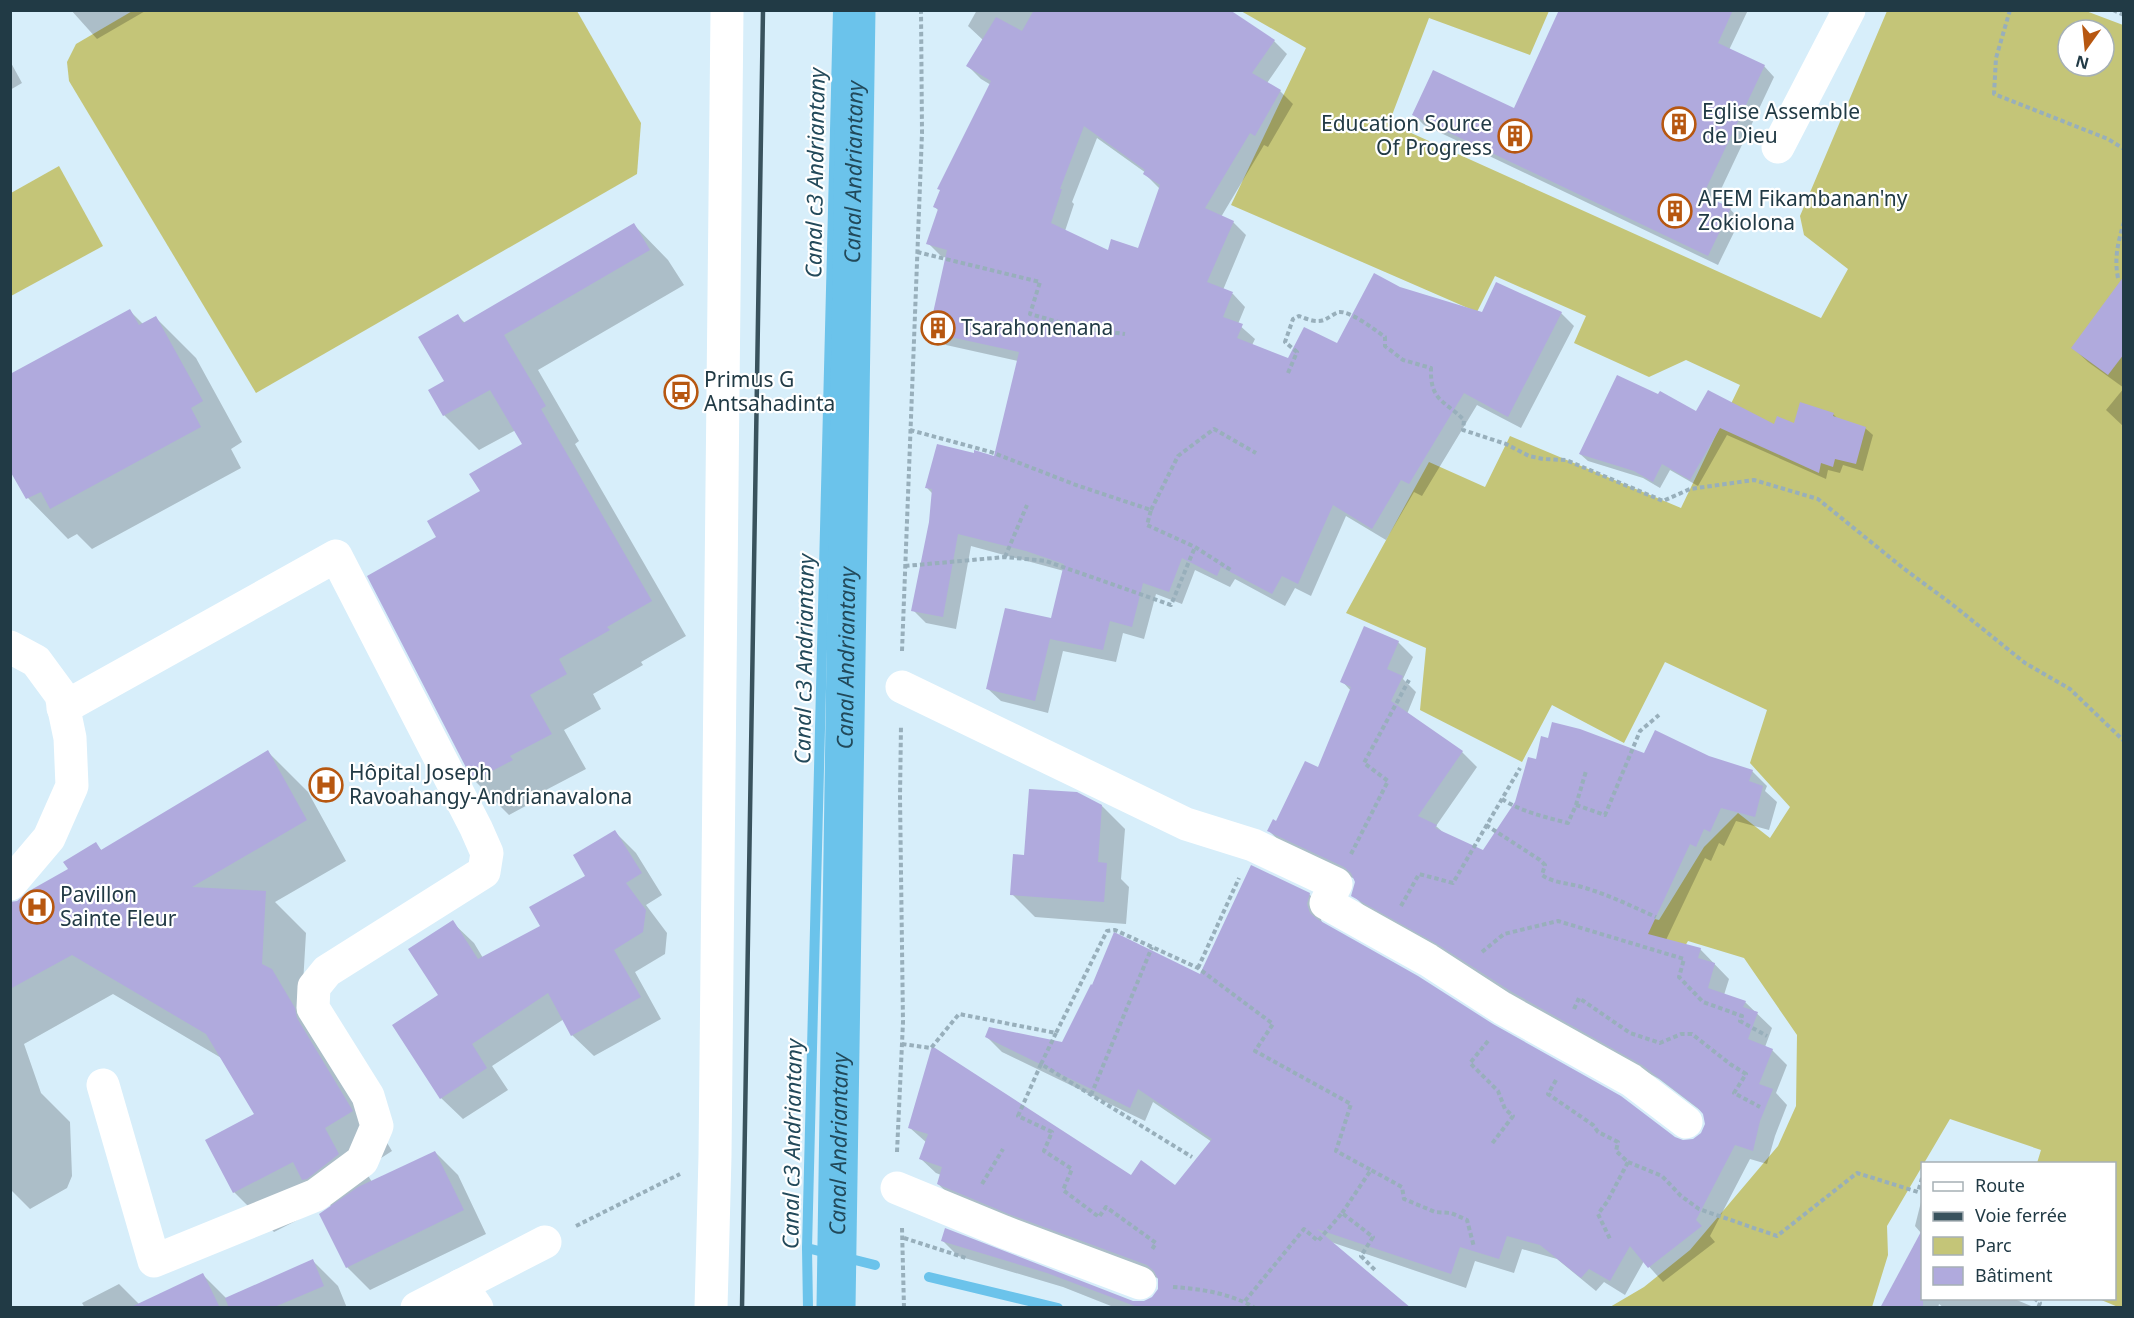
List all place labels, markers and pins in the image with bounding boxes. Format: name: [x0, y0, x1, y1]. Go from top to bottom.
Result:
place label: Eglise Assemble de Dieu: [1702, 97, 1860, 149]
building icon: Eglise Assemble de Dieu: [1661, 106, 1697, 142]
place label: Education Source Of Progress: [1321, 109, 1492, 161]
building icon: Education Source Of Progress: [1497, 118, 1533, 154]
place label: AFEM Fikambanan'ny Zokiolona: [1698, 184, 1908, 236]
building icon: AFEM Fikambanan'ny Zokiolona: [1657, 193, 1693, 229]
building icon: Tsarahonenana: [920, 310, 956, 346]
place label: Tsarahonenana: [961, 313, 1113, 341]
place label: Primus G Antsahadinta: [704, 365, 835, 417]
bus stop icon: Primus G Antsahadinta: [663, 374, 699, 410]
place label: Hôpital Joseph Ravoahangy-Andrianavalona: [349, 758, 632, 810]
hospital icon: Hôpital Joseph Ravoahangy-Andrianavalona: [308, 767, 344, 803]
place label: Pavillon Sainte Fleur: [60, 880, 177, 932]
hospital icon: Pavillon Sainte Fleur: [19, 889, 55, 925]

